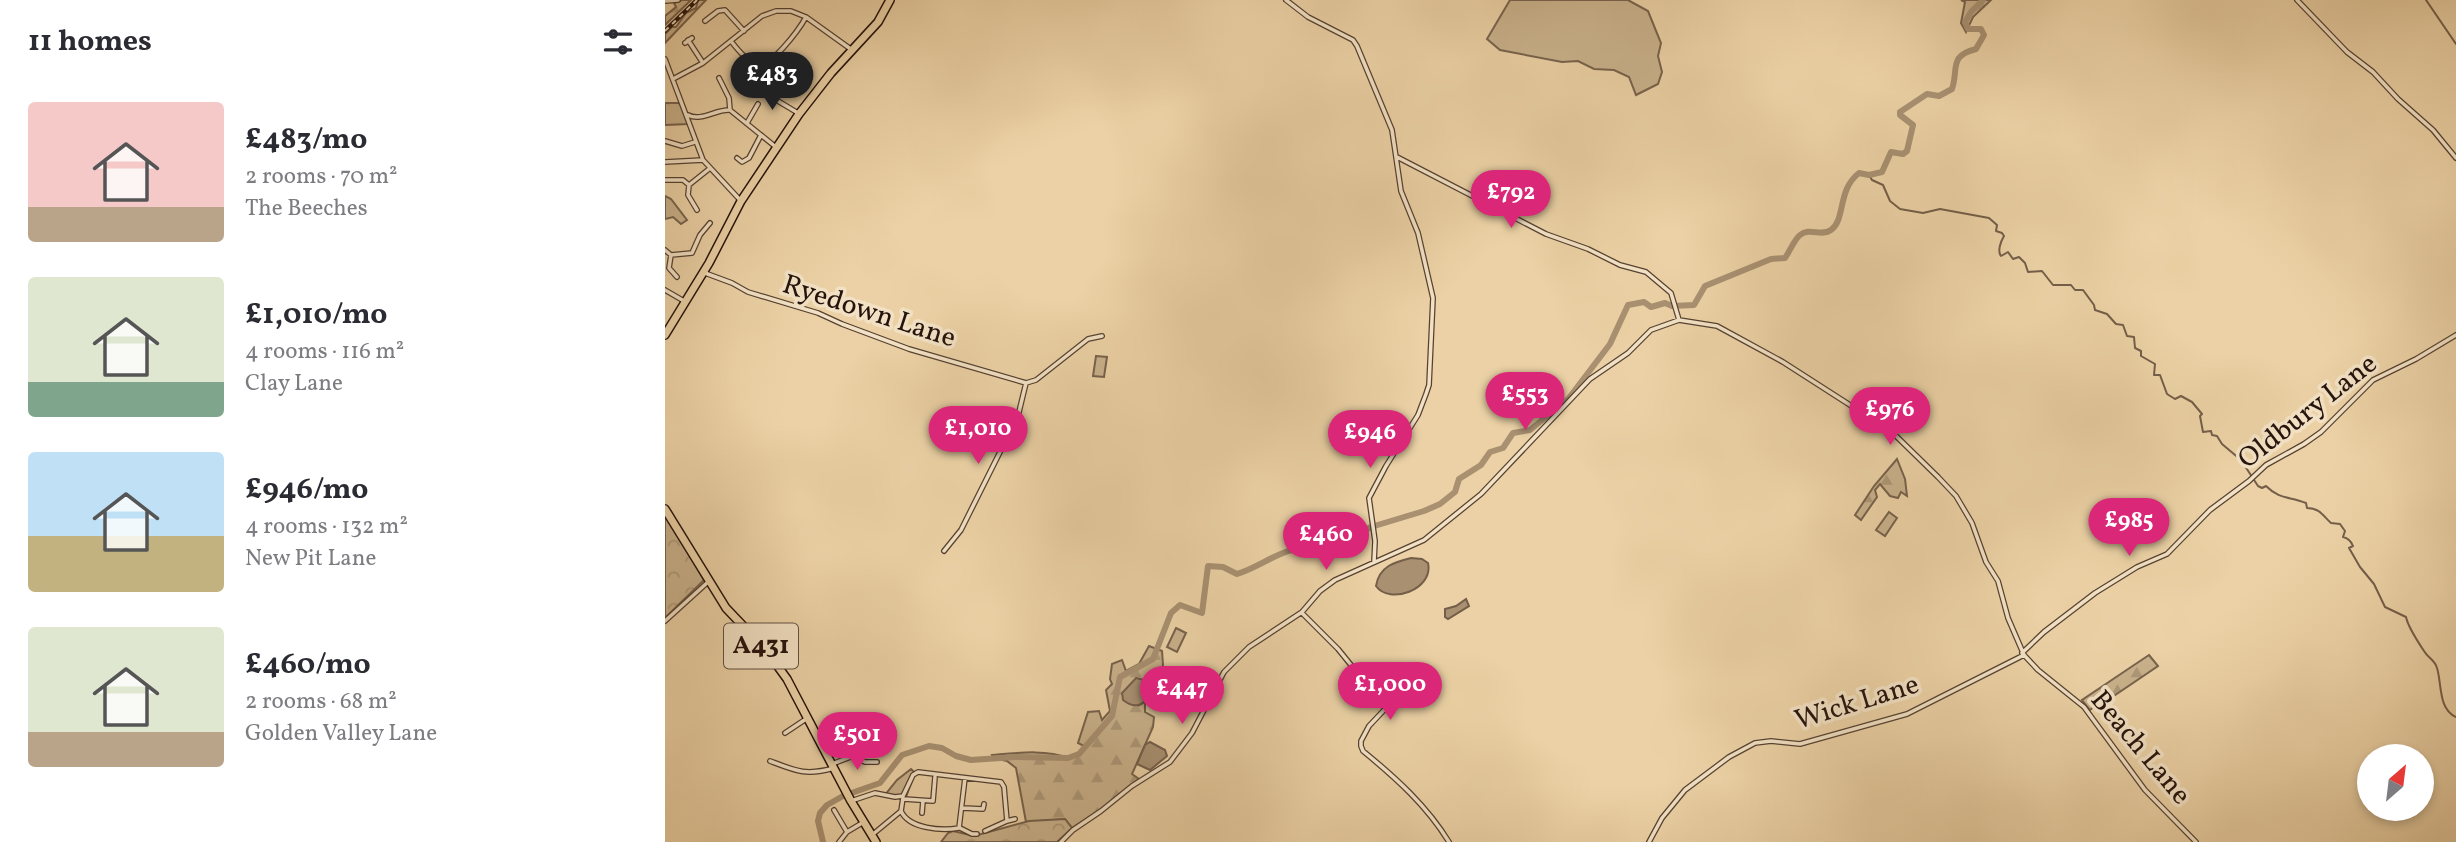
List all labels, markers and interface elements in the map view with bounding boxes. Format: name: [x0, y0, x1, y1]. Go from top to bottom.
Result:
text: 11 homes: [28, 21, 152, 63]
icon: filters: [599, 23, 637, 61]
pin: £483: [731, 52, 813, 112]
text: £483: [746, 59, 798, 91]
text: £483/mo: [245, 119, 367, 161]
icon: home: [84, 130, 168, 214]
text: 2 rooms · 70 m²: [245, 161, 398, 193]
pin: £792: [1470, 170, 1552, 230]
text: £792: [1487, 177, 1535, 209]
text: The Beeches: [245, 193, 368, 225]
street label: Ryedown Lane: [777, 266, 961, 358]
text: £1,010/mo: [245, 294, 388, 336]
icon: home: [84, 305, 168, 389]
text: 4 rooms · 116 m²: [245, 336, 404, 368]
street label: Oldbury Lane: [2230, 345, 2386, 479]
text: Clay Lane: [245, 368, 343, 400]
pin: £553: [1484, 372, 1566, 432]
text: £553: [1501, 379, 1549, 411]
pin: £976: [1849, 388, 1931, 447]
text: £976: [1865, 394, 1915, 426]
pin: £1,010: [921, 406, 1035, 466]
pin: £946: [1329, 410, 1411, 470]
text: £1,010: [945, 413, 1011, 445]
text: £946: [1344, 417, 1396, 449]
text: £946/mo: [245, 469, 368, 511]
icon: home: [84, 480, 168, 564]
pin: £985: [2088, 498, 2170, 558]
text: £985: [2104, 505, 2154, 537]
text: 4 rooms · 132 m²: [245, 511, 408, 543]
pin: £460: [1285, 512, 1367, 572]
text: £460: [1299, 519, 1353, 551]
text: New Pit Lane: [245, 543, 376, 575]
road number: A431: [724, 624, 798, 668]
text: £460/mo: [245, 644, 371, 686]
icon: home: [84, 655, 168, 739]
pin: £1,000: [1333, 662, 1447, 722]
pin: £447: [1141, 666, 1223, 726]
street label: Wick Lane: [1790, 666, 1924, 740]
text: £1,000: [1354, 669, 1426, 701]
text: £447: [1156, 673, 1208, 705]
street label: Beach Lane: [2081, 682, 2199, 814]
text: 2 rooms · 68 m²: [245, 686, 397, 718]
pin: £501: [816, 712, 898, 772]
text: Golden Valley Lane: [245, 718, 437, 750]
text: £501: [833, 719, 881, 751]
north arrow: [2357, 744, 2434, 821]
map controls: [2357, 744, 2434, 821]

